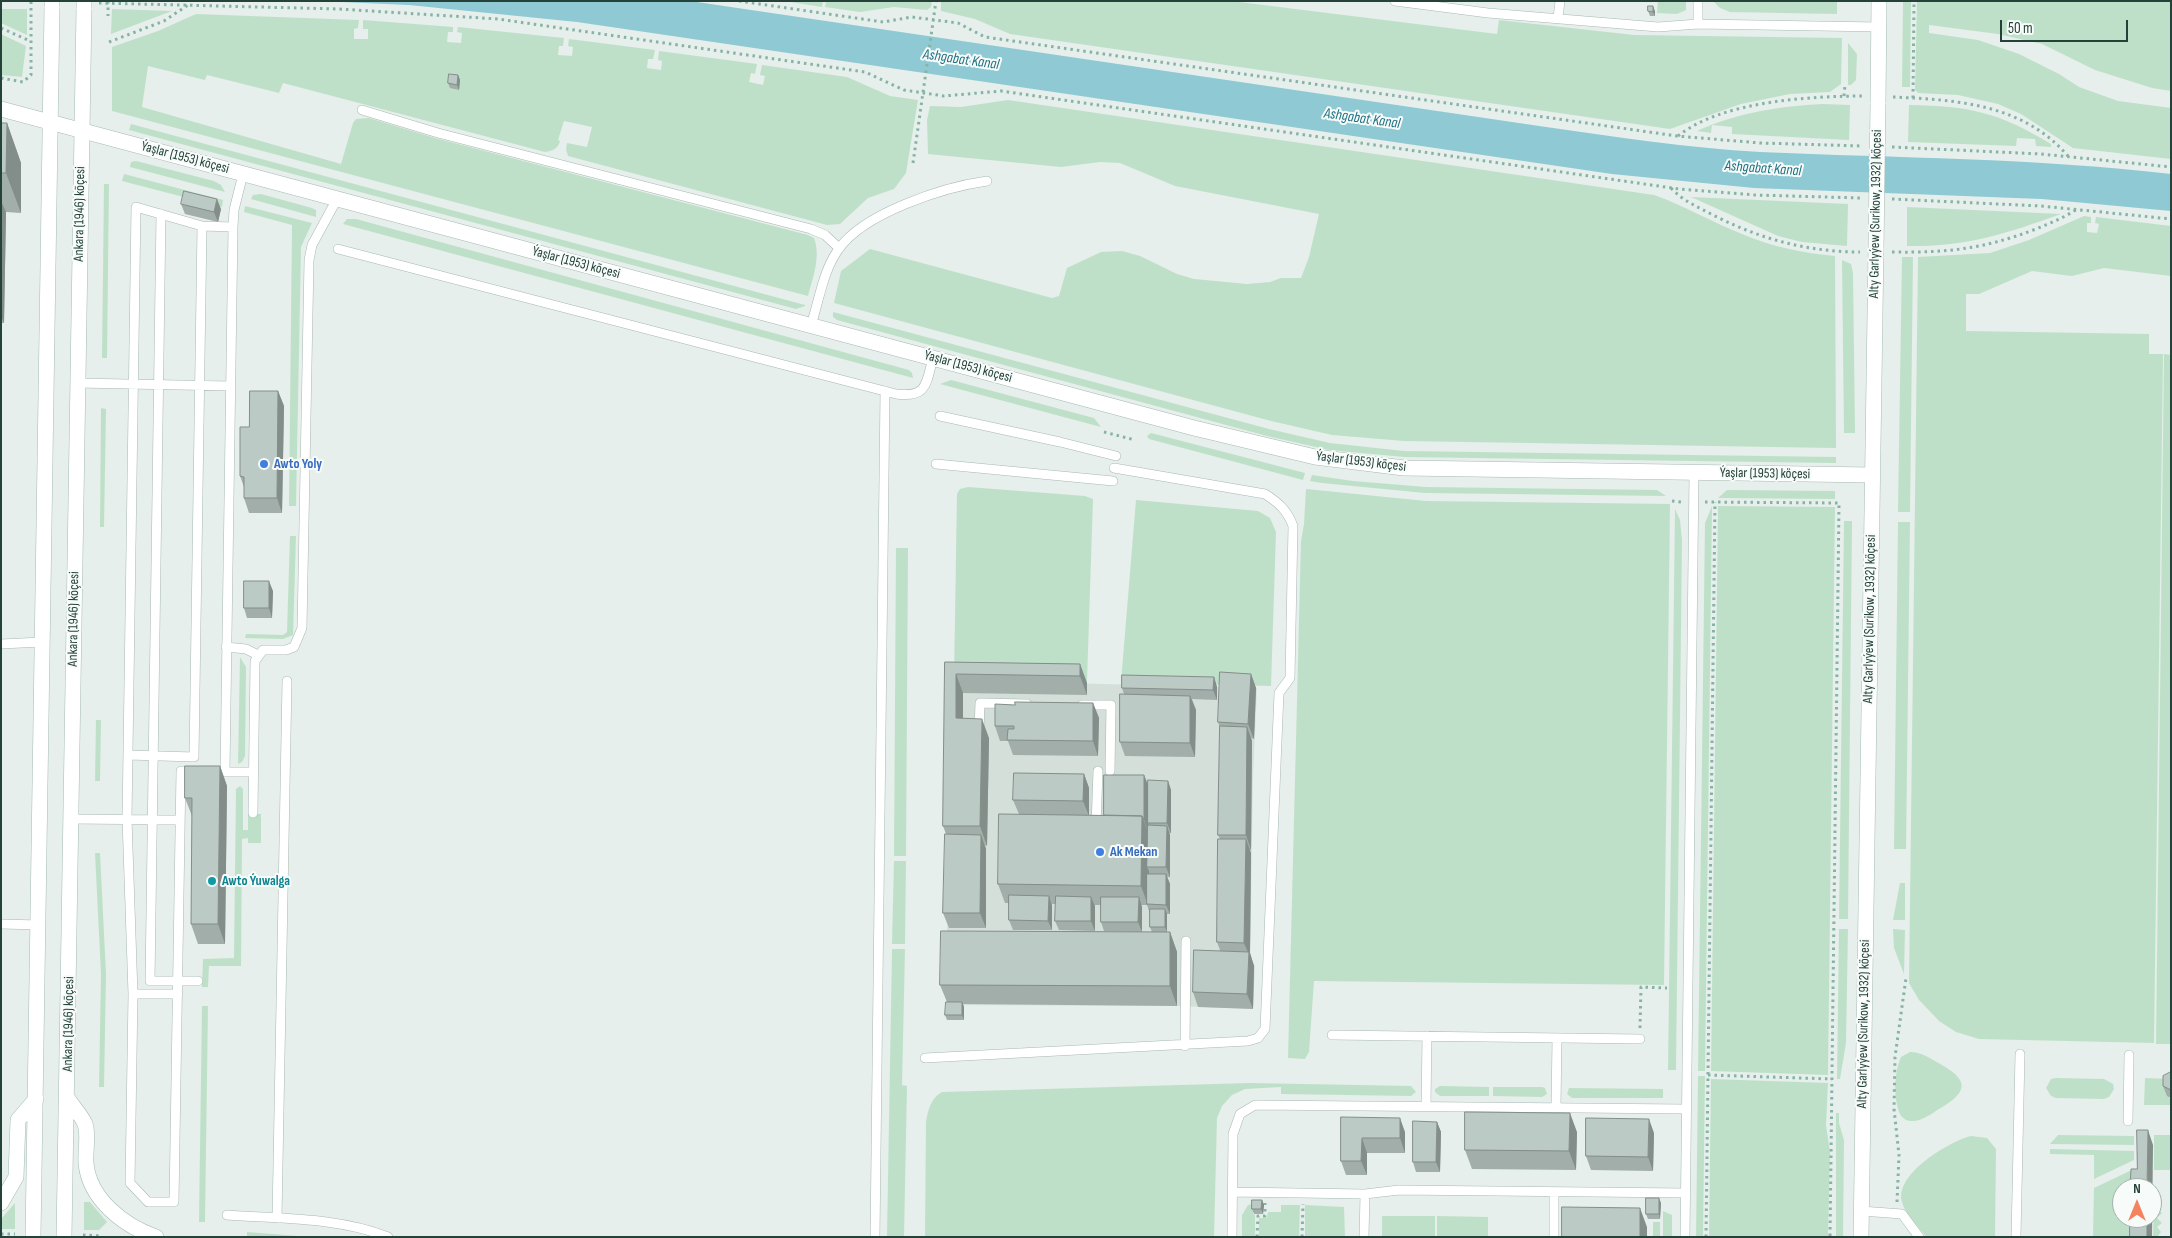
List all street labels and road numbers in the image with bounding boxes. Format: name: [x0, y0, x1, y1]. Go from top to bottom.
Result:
street label: Alty Garlyýew (Surikow, 1932) köçesi: [1866, 129, 1886, 299]
street label: Ýaşlar (1953) köçesi: [139, 138, 231, 178]
street label: Ankara (1946) köçesi: [71, 166, 89, 262]
street label: Ýaşlar (1953) köçesi: [530, 243, 622, 283]
street label: Ýaşlar (1953) köçesi: [922, 347, 1014, 387]
street label: Ýaşlar (1953) köçesi: [1315, 448, 1407, 476]
street label: Ýaşlar (1953) köçesi: [1720, 465, 1810, 483]
street label: Alty Garlyýew (Surikow, 1932) köçesi: [1860, 534, 1880, 704]
street label: Ankara (1946) köçesi: [65, 571, 83, 667]
street label: Alty Garlyýew (Surikow, 1932) köçesi: [1854, 939, 1874, 1109]
street label: Ankara (1946) köçesi: [60, 976, 78, 1072]

